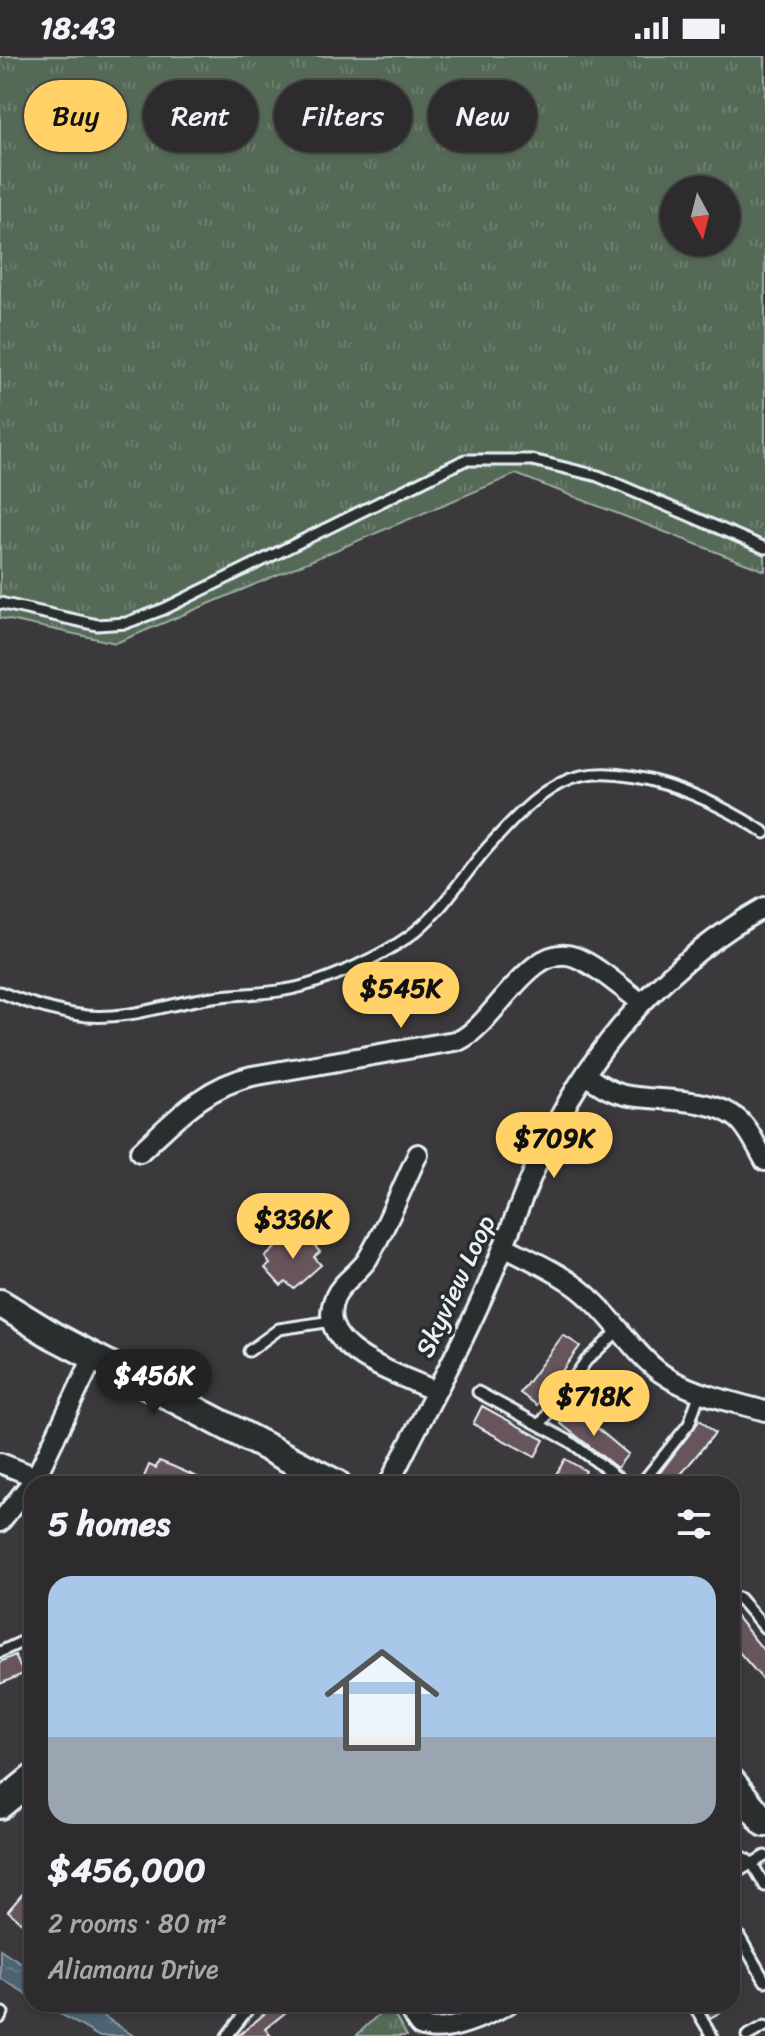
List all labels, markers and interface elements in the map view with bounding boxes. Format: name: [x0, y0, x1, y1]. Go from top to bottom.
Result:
text: 18:43: [40, 1, 115, 55]
chip: Buy: [24, 80, 127, 152]
chip: Rent: [143, 80, 258, 152]
chip: Filters: [274, 80, 412, 152]
chip: New: [428, 80, 537, 152]
north arrow: [660, 176, 740, 256]
map controls: [660, 176, 740, 256]
pin: $545K: [345, 962, 457, 1030]
text: $545K: [360, 965, 442, 1011]
pin: $709K: [498, 1112, 610, 1180]
text: $709K: [514, 1115, 594, 1161]
pin: $336K: [237, 1193, 349, 1261]
text: $336K: [255, 1196, 331, 1242]
street label: Skyview Loop: [402, 1207, 508, 1365]
pin: $456K: [98, 1349, 210, 1417]
text: $456K: [114, 1352, 194, 1398]
pin: $718K: [538, 1370, 650, 1438]
text: $718K: [557, 1373, 631, 1419]
text: 5 homes: [48, 1494, 170, 1554]
icon: filters: [672, 1502, 716, 1546]
icon: home: [310, 1628, 454, 1772]
text: $456,000: [48, 1840, 206, 1900]
text: 2 rooms · 80 m²: [48, 1900, 227, 1946]
text: Aliamanu Drive: [48, 1946, 219, 1992]

